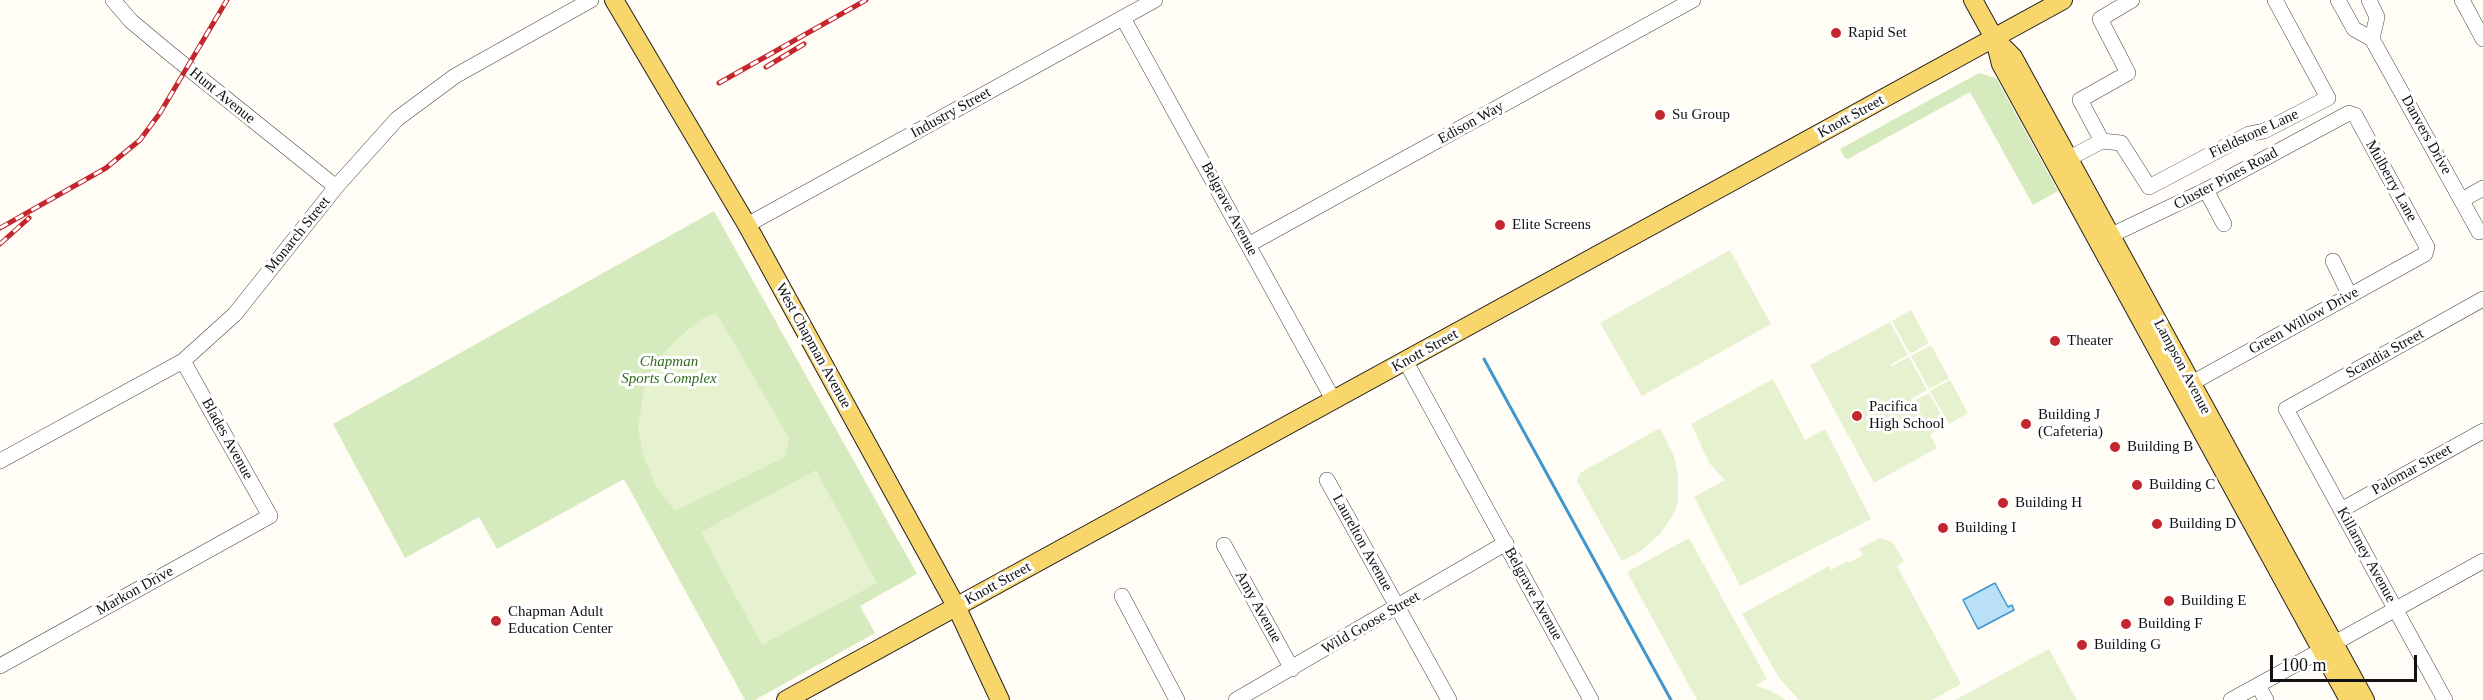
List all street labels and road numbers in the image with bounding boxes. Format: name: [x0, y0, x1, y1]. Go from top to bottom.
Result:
street label: Hunt Avenue: [186, 64, 258, 128]
street label: Industry Street: [908, 84, 994, 142]
street label: Knott Street: [1815, 91, 1887, 143]
street label: Danvers Drive: [2397, 92, 2455, 178]
street label: Edison Way: [1435, 98, 1507, 148]
street label: Fieldstone Lane: [2207, 106, 2301, 162]
street label: Mulberry Lane: [2361, 137, 2421, 225]
street label: Cluster Pines Road: [2171, 144, 2281, 214]
street label: Belgrave Avenue: [1197, 159, 1261, 259]
street label: Monarch Street: [262, 193, 334, 277]
street label: West Chapman Avenue: [771, 280, 855, 412]
street label: Green Willow Drive: [2246, 283, 2362, 359]
street label: Lampson Avenue: [2149, 316, 2215, 418]
street label: Knott Street: [1389, 325, 1461, 377]
street label: Scandia Street: [2343, 325, 2427, 383]
street label: Blades Avenue: [197, 395, 257, 483]
street label: Palomar Street: [2369, 441, 2455, 499]
street label: Laurelton Avenue: [1328, 492, 1396, 594]
street label: Killarney Avenue: [2332, 504, 2400, 606]
street label: Belgrave Avenue: [1500, 544, 1566, 644]
street label: Knott Street: [962, 558, 1034, 610]
street label: Markon Drive: [93, 562, 177, 620]
street label: Amy Avenue: [1231, 568, 1285, 646]
street label: Wild Goose Street: [1319, 588, 1423, 658]

